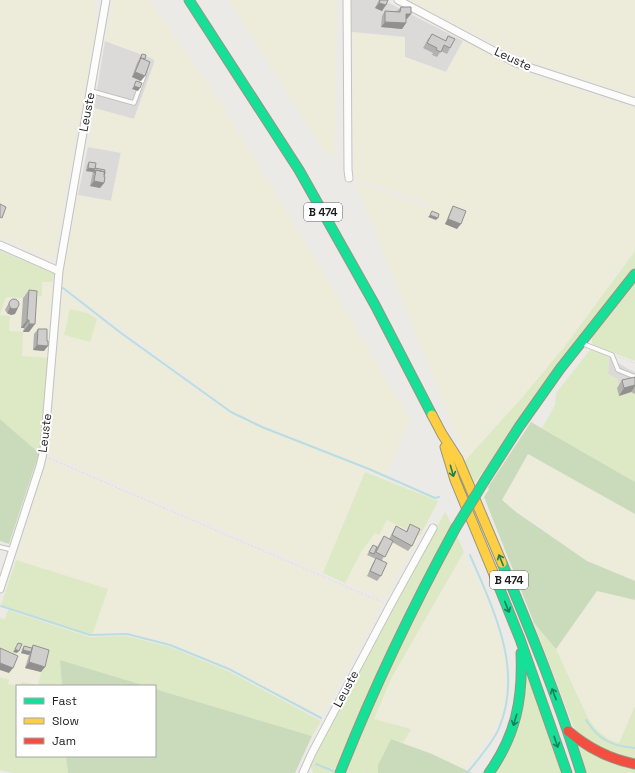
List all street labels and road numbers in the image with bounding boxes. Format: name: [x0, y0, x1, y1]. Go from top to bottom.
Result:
street label: Leuste: [492, 43, 534, 75]
street label: Leuste: [75, 91, 99, 133]
road number: B 474: [304, 203, 342, 221]
street label: Leuste: [35, 412, 55, 454]
road number: B 474: [490, 571, 528, 589]
street label: Leuste: [330, 668, 362, 710]

